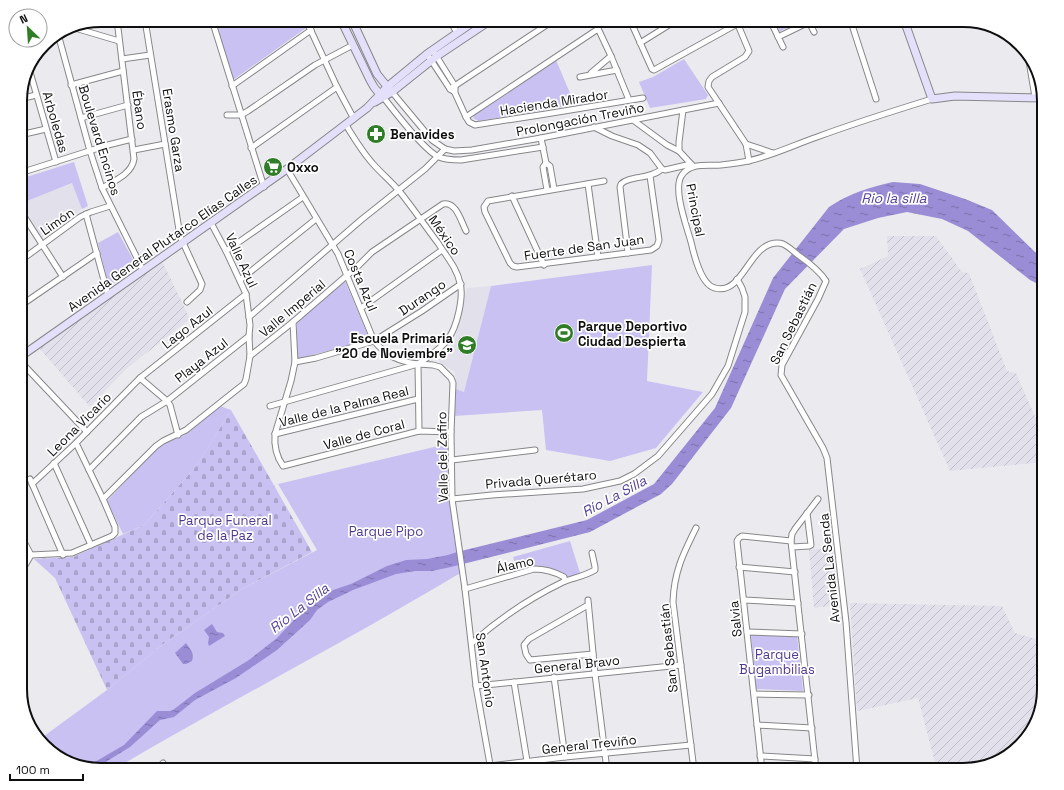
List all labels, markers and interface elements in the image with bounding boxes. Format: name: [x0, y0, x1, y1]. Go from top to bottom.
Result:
north arrow: [8, 8, 48, 48]
text: N: [17, 11, 30, 27]
street label: Boulevard Encinos: [75, 83, 124, 198]
street label: Hacienda Mirador: [499, 86, 610, 119]
street label: Erasmo Garza: [159, 87, 189, 173]
street label: Ébano: [128, 89, 151, 131]
street label: Arboledas: [39, 90, 72, 155]
street label: Prolongación Treviño: [515, 99, 646, 140]
pharmacy icon: Benavides: [365, 123, 387, 145]
place label: Benavides: [390, 126, 455, 143]
supermarket icon: Oxxo: [262, 156, 284, 178]
place label: Oxxo: [287, 159, 319, 176]
street label: Avenida General Plutarco Elías Calles: [64, 171, 260, 316]
street label: Principal: [682, 182, 709, 238]
water label: Rio la silla: [861, 189, 928, 207]
street label: Limón: [37, 204, 78, 239]
street label: México: [425, 212, 465, 259]
street label: Valle Azul: [222, 230, 262, 290]
street label: Fuerte de San Juan: [523, 231, 645, 264]
street label: Costa Azul: [340, 247, 381, 314]
street label: Valle Imperial: [256, 276, 329, 341]
street label: Durango: [396, 276, 449, 319]
street label: San Sebastián: [766, 279, 821, 367]
street label: Lago Azul: [158, 302, 216, 353]
place label: Parque Deportivo Ciudad Despierta: [578, 318, 687, 350]
sports icon: Parque Deportivo Ciudad Despierta: [553, 322, 575, 344]
place label: Escuela Primaria "20 de Noviembre": [335, 330, 453, 362]
street label: Playa Azul: [171, 334, 231, 386]
school or university icon: Escuela Primaria "20 de Noviembre": [456, 334, 478, 356]
street label: Valle de la Palma Real: [278, 382, 411, 431]
street label: Leona Vicario: [44, 389, 115, 460]
street label: Valle del Zafiro: [433, 411, 452, 503]
street label: Valle de Coral: [322, 415, 407, 454]
street label: Privada Querétaro: [485, 466, 597, 493]
water label: Río La Silla: [579, 471, 650, 521]
park label: Parque Funeral de la Paz: [178, 512, 272, 544]
street label: Avenida La Senda: [815, 512, 844, 624]
park label: Parque Pipo: [349, 523, 423, 540]
street label: Álamo: [495, 552, 536, 577]
water label: Río La Silla: [266, 579, 333, 637]
street label: Salvia: [725, 599, 746, 638]
street label: San Sebastián: [655, 603, 682, 693]
street label: San Antonio: [472, 631, 499, 709]
park label: Parque Bugambilias: [739, 646, 815, 678]
street label: General Bravo: [533, 652, 621, 677]
street label: General Treviño: [541, 731, 637, 758]
scale bar: [10, 756, 83, 782]
text: 100 m: [16, 762, 50, 778]

